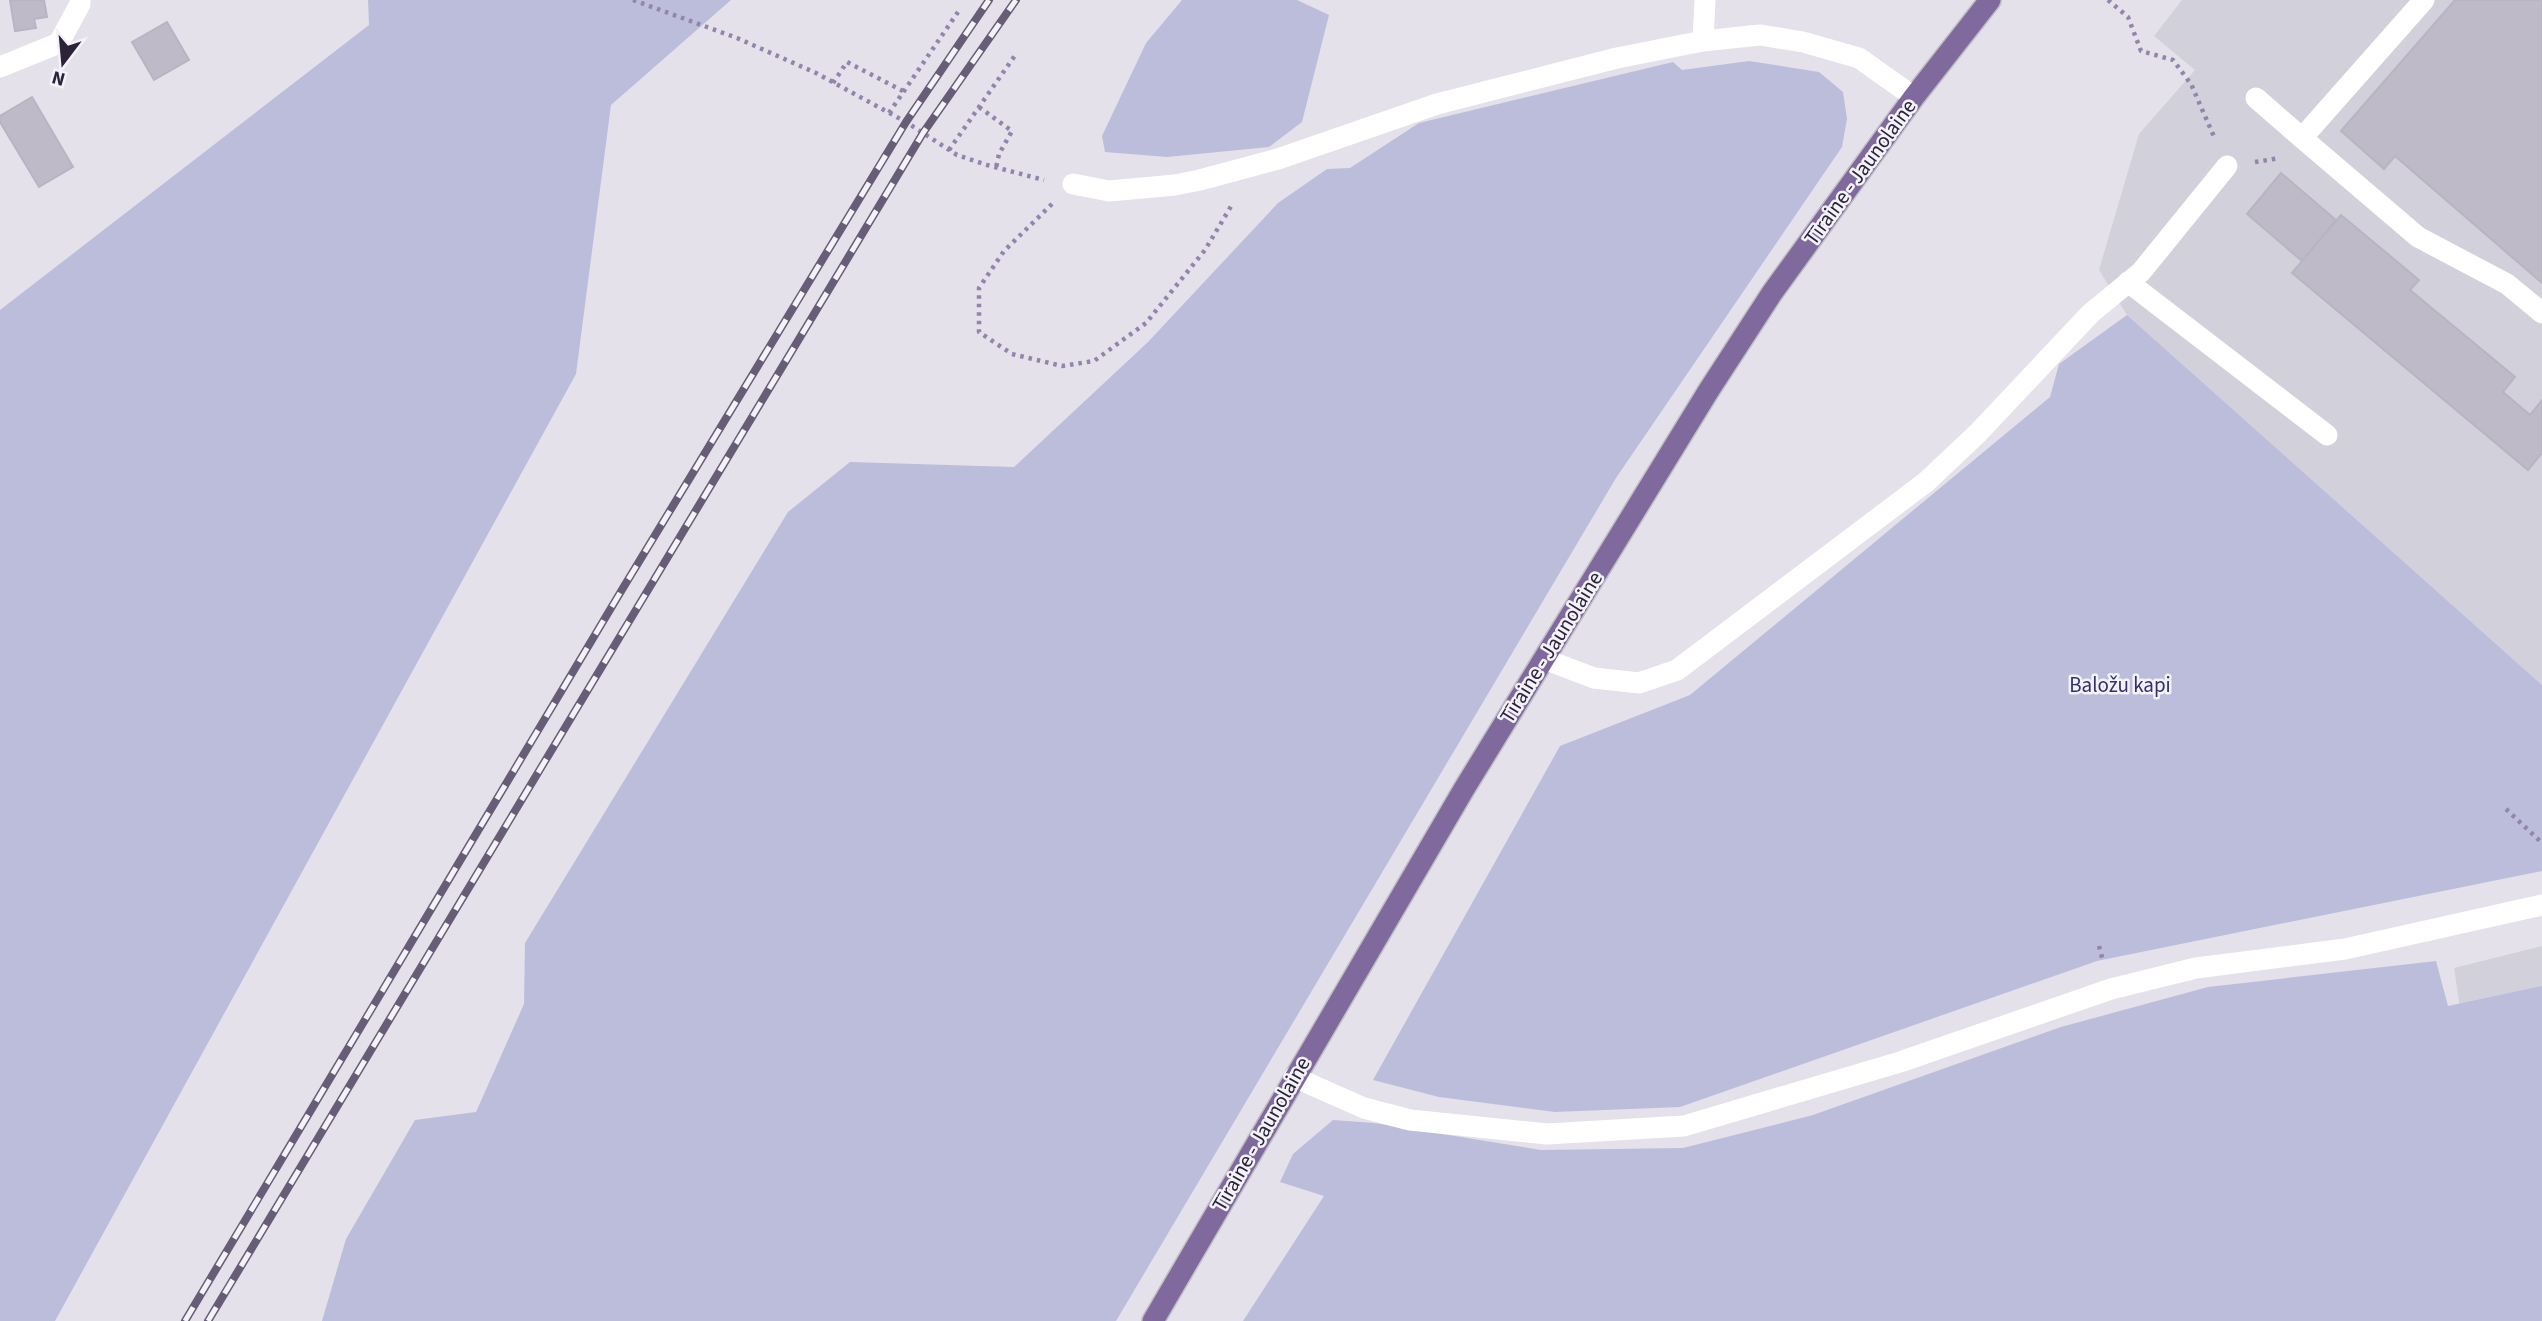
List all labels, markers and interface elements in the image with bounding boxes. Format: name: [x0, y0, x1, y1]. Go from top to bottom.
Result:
north arrow: [28, 28, 98, 98]
text: N: [49, 63, 69, 93]
street label: Tīraine - Jaunolaine: [1797, 93, 1923, 251]
street label: Tīraine - Jaunolaine: [1492, 565, 1610, 729]
park label: Baložu kapi: [2069, 670, 2171, 700]
street label: Tīraine - Jaunolaine: [1205, 1051, 1317, 1217]

